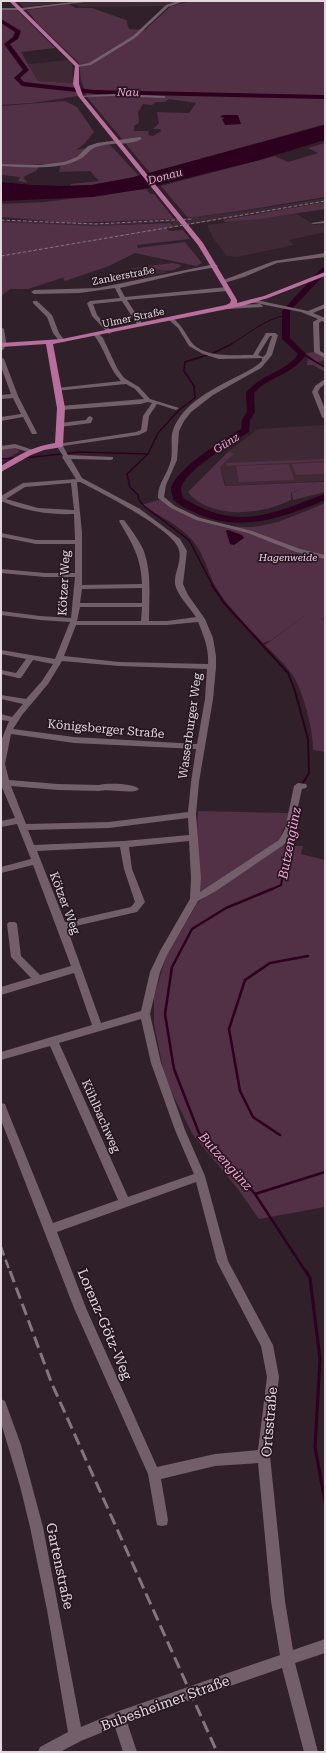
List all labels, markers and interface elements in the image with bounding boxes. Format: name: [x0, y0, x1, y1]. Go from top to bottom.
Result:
water label: Nau: [116, 86, 139, 99]
water label: Donau: [146, 166, 184, 188]
street label: Zankerstraße: [91, 264, 156, 287]
street label: Ulmer Straße: [101, 305, 166, 329]
water label: Günz: [211, 430, 242, 456]
street label: Kötzer Weg: [55, 550, 73, 616]
park label: Hagenweide: [258, 552, 317, 563]
street label: Wasserburger Weg: [176, 672, 204, 780]
street label: Königsberger Straße: [47, 717, 165, 741]
water label: Butzengünz: [275, 805, 304, 881]
street label: Kötzer Weg: [47, 870, 83, 936]
street label: Kühlbachweg: [79, 1077, 123, 1155]
water label: Butzengünz: [195, 1129, 256, 1194]
street label: Lorenz-Götz-Weg: [74, 1266, 136, 1382]
street label: Ortsstraße: [258, 1386, 280, 1458]
street label: Gartenstraße: [43, 1521, 77, 1611]
street label: Bubesheimer Straße: [98, 1672, 232, 1734]

